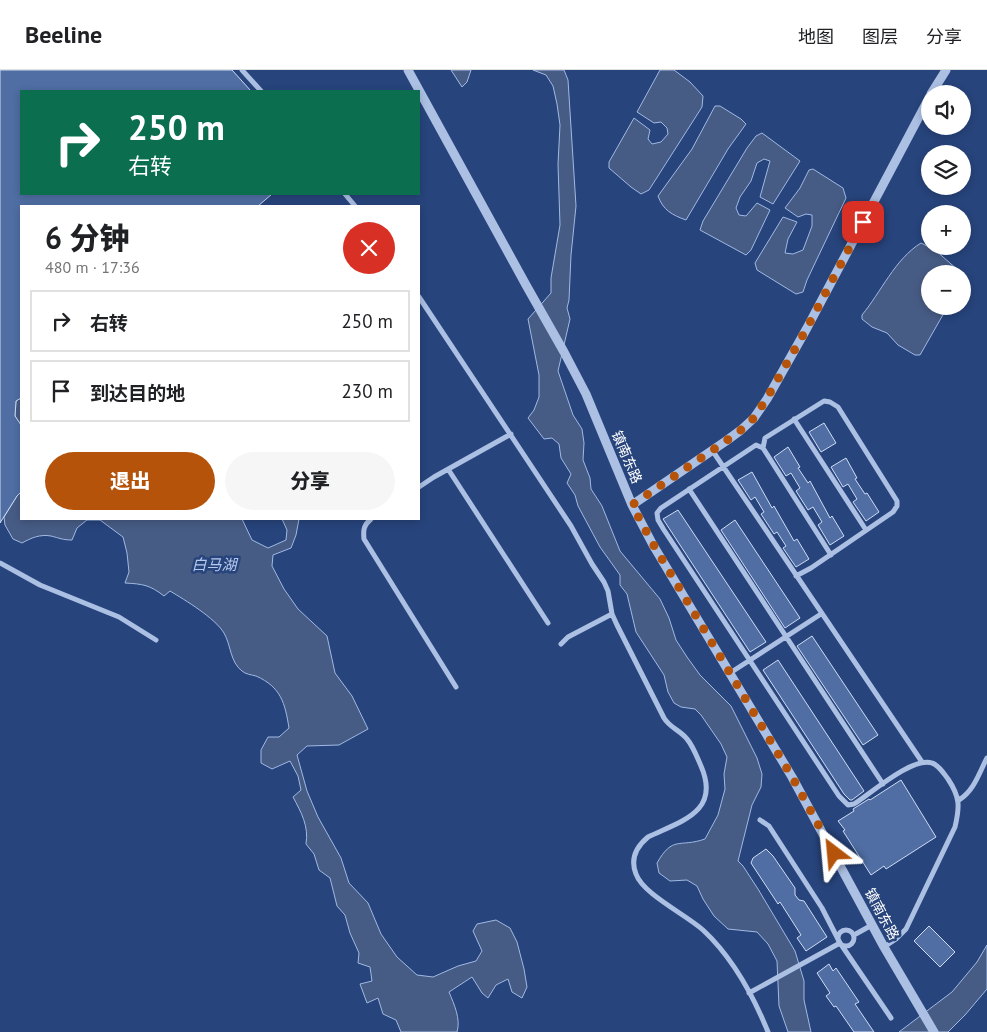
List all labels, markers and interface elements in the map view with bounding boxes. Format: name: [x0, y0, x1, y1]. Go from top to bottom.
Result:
text: Beeline: [25, 19, 102, 50]
text: 地图: [798, 25, 834, 48]
text: 图层: [862, 25, 898, 48]
text: 分享: [926, 25, 962, 48]
map controls: [921, 85, 971, 315]
button: sound: [921, 85, 971, 135]
text: 250 m: [128, 104, 225, 150]
icon: right: [45, 110, 110, 175]
button: layers: [921, 145, 971, 195]
text: 右转: [128, 152, 172, 180]
pin: [842, 201, 884, 243]
button: +: [921, 205, 971, 255]
icon: arrive: [849, 208, 877, 236]
text: 6 分钟: [45, 218, 130, 257]
button: close: [343, 222, 395, 274]
text: 480 m · 17:36: [45, 257, 140, 277]
button: −: [921, 265, 971, 315]
icon: right: [47, 307, 75, 335]
text: 250 m: [341, 309, 393, 333]
text: 右转: [90, 311, 128, 335]
icon: arrive: [47, 377, 75, 405]
text: 230 m: [341, 379, 393, 403]
text: 到达目的地: [90, 381, 185, 405]
street label: 镇南东路: [608, 428, 646, 486]
button: 退出: [45, 452, 215, 510]
button: 分享: [225, 452, 395, 510]
water label: 白马湖: [191, 555, 238, 574]
position arrow: [807, 826, 859, 878]
street label: 镇南东路: [861, 885, 903, 943]

